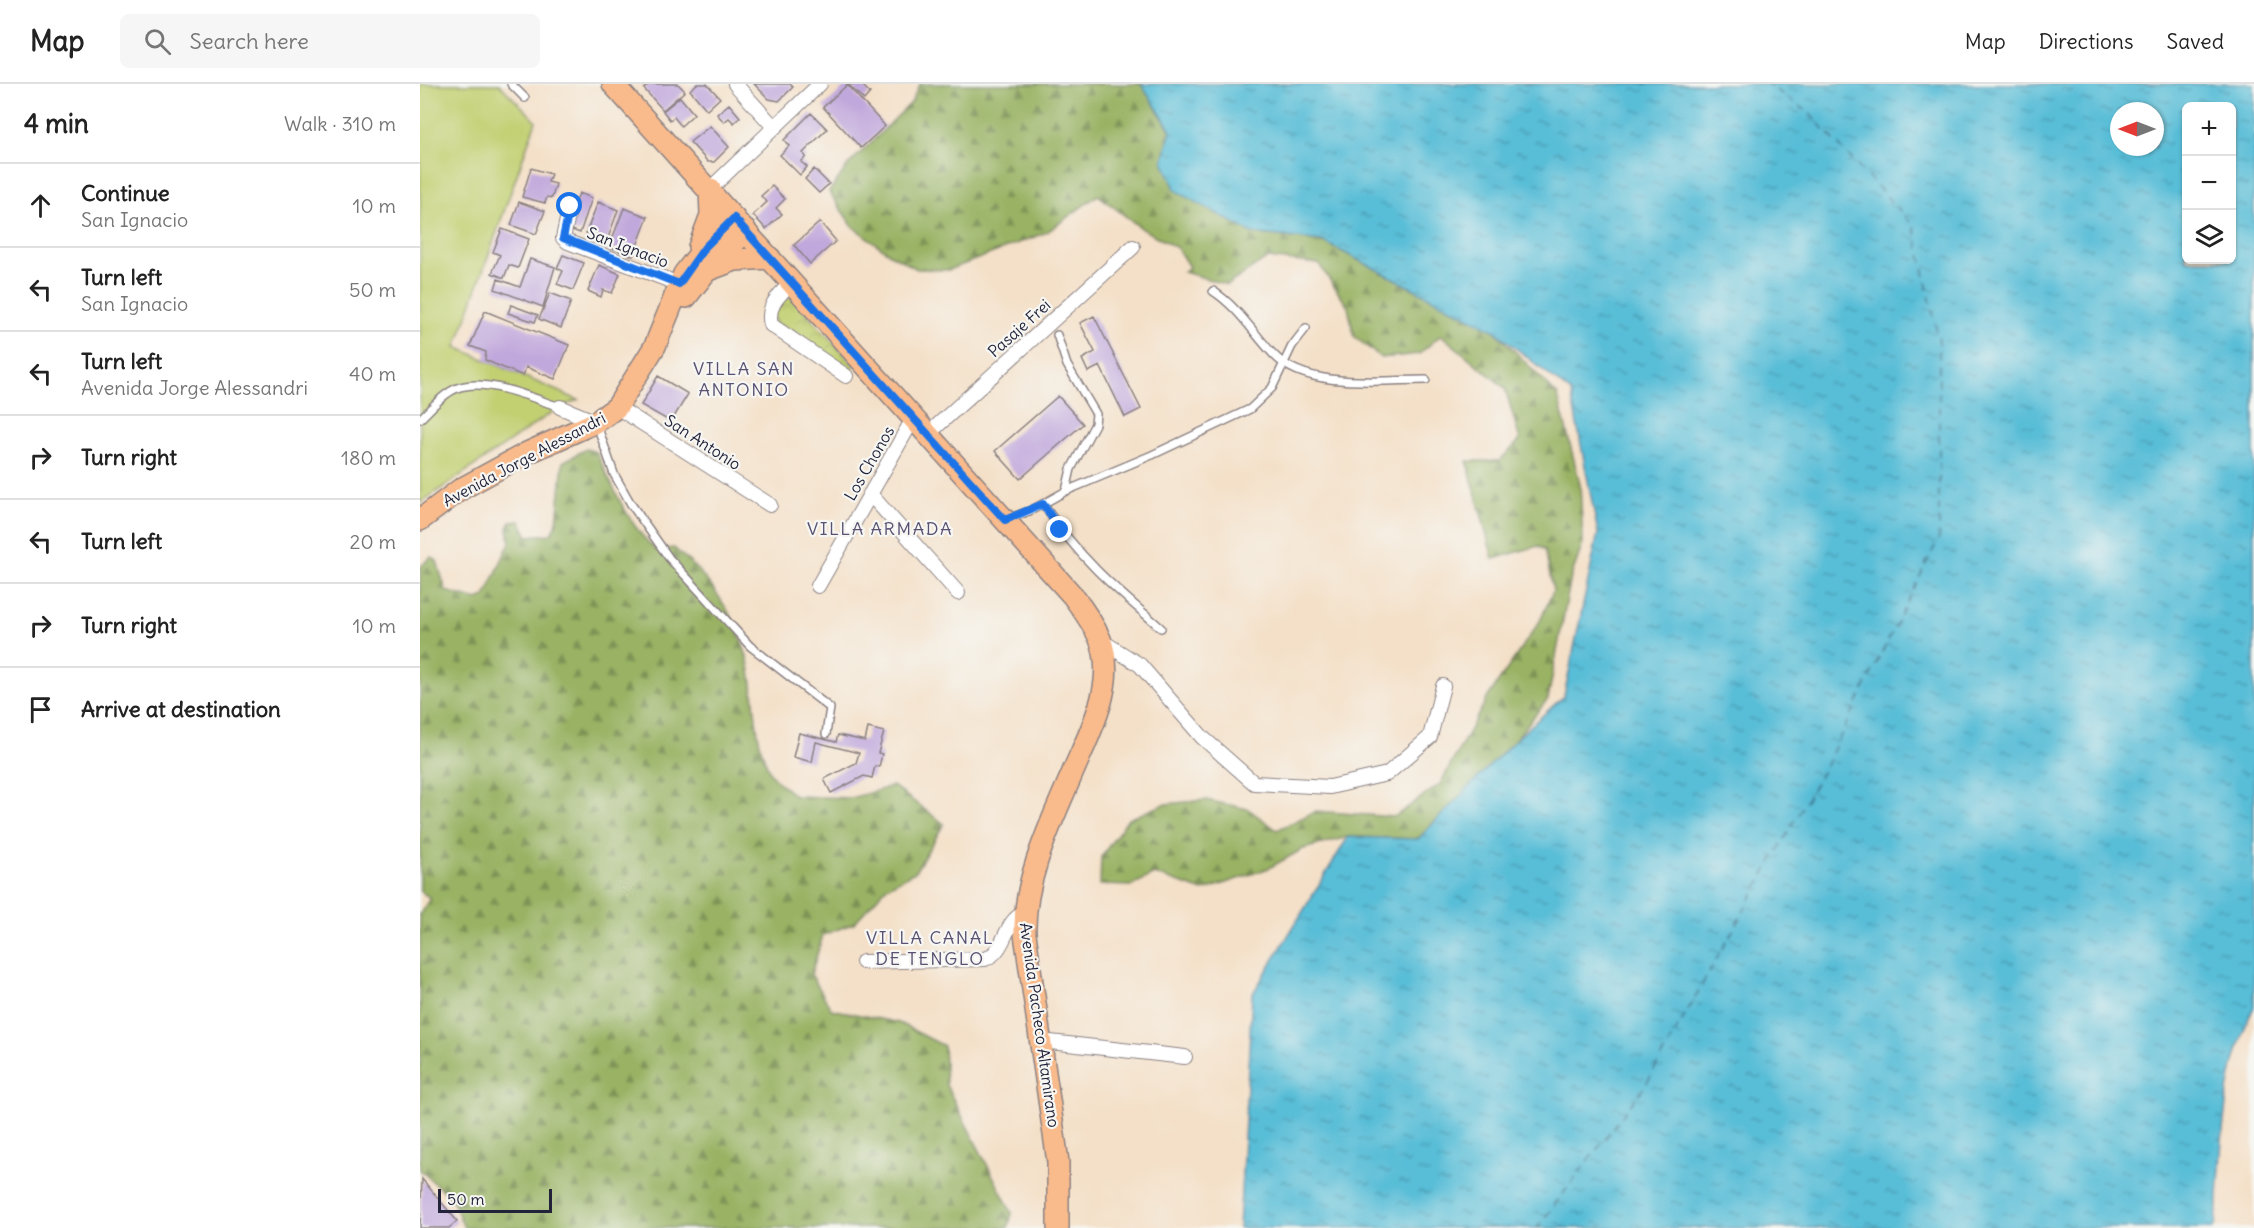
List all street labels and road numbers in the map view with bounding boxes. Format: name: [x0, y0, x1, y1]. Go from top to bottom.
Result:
street label: San Ignacio: [584, 222, 672, 272]
street label: Pasaje Frei: [984, 295, 1054, 361]
street label: Avenida Jorge Alessandri: [439, 408, 609, 510]
street label: San Antonio: [661, 410, 745, 474]
street label: Los Chonos: [840, 422, 898, 504]
street label: Avenida Pacheco Altamirano: [1016, 921, 1064, 1129]

